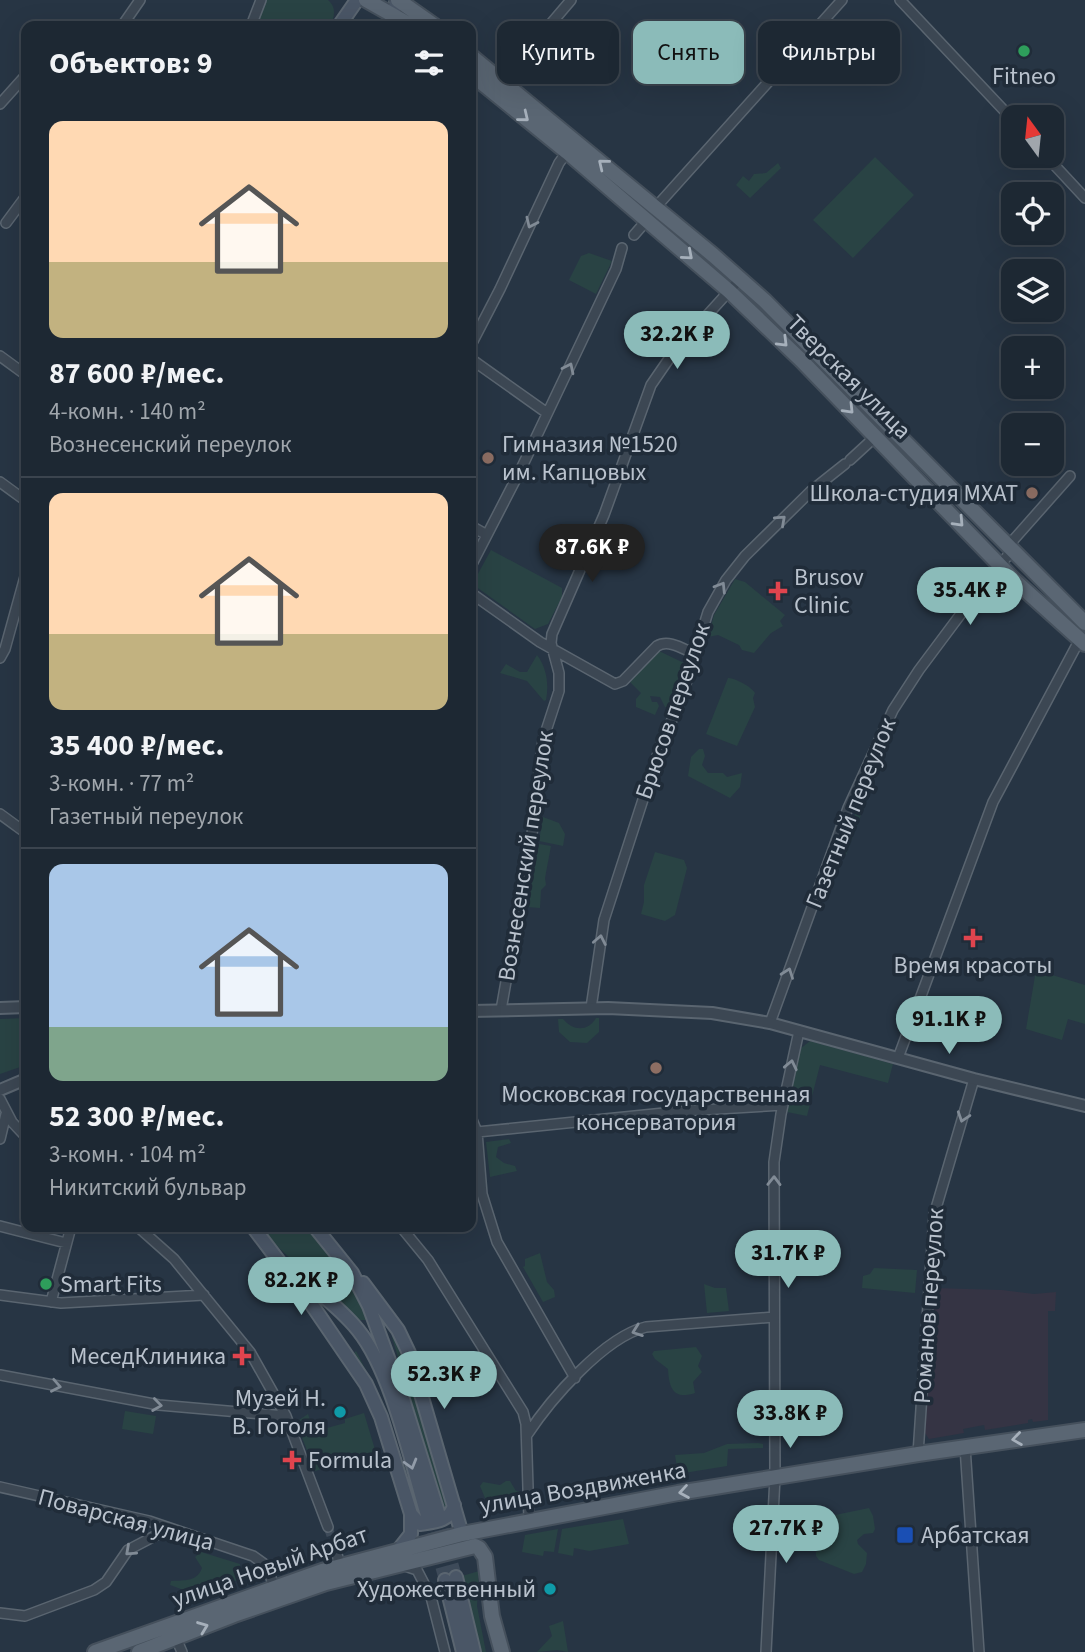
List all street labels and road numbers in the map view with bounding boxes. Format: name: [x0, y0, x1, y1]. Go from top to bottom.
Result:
street label: Тверская улица: [779, 307, 919, 447]
street label: Брюсов переулок: [626, 618, 720, 804]
street label: Газетный переулок: [797, 712, 905, 914]
street label: Вознесенский переулок: [489, 728, 563, 984]
street label: Романов переулок: [905, 1207, 953, 1405]
street label: улица Воздвиженка: [477, 1453, 689, 1523]
street label: Поварская улица: [34, 1480, 218, 1560]
street label: улица Новый Арбат: [167, 1517, 373, 1617]

